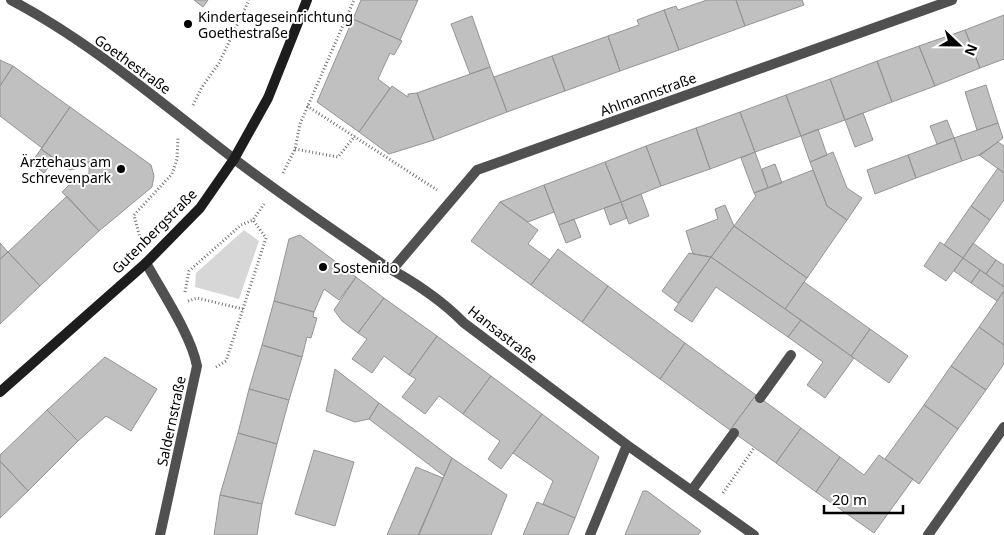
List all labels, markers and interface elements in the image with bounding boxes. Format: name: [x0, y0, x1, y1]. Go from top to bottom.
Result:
place label: Kindertageseinrichtung Goethestraße: [198, 7, 353, 42]
marker: Kindertageseinrichtung Goethestraße: [182, 18, 194, 30]
north arrow: [934, 20, 984, 70]
street label: Goethestraße: [91, 30, 175, 98]
text: N: [961, 41, 982, 59]
street label: Ahlmannstraße: [597, 68, 699, 120]
place label: Ärztehaus am Schrevenpark: [20, 152, 112, 187]
marker: Ärztehaus am Schrevenpark: [115, 163, 127, 175]
street label: Gutenbergstraße: [107, 184, 201, 278]
place label: Sostenido: [333, 258, 398, 277]
marker: Sostenido: [317, 261, 329, 273]
street label: Hansastraße: [464, 301, 542, 367]
street label: Saldernstraße: [152, 374, 190, 468]
scale bar: [824, 482, 903, 514]
text: 20 m: [832, 489, 867, 509]

